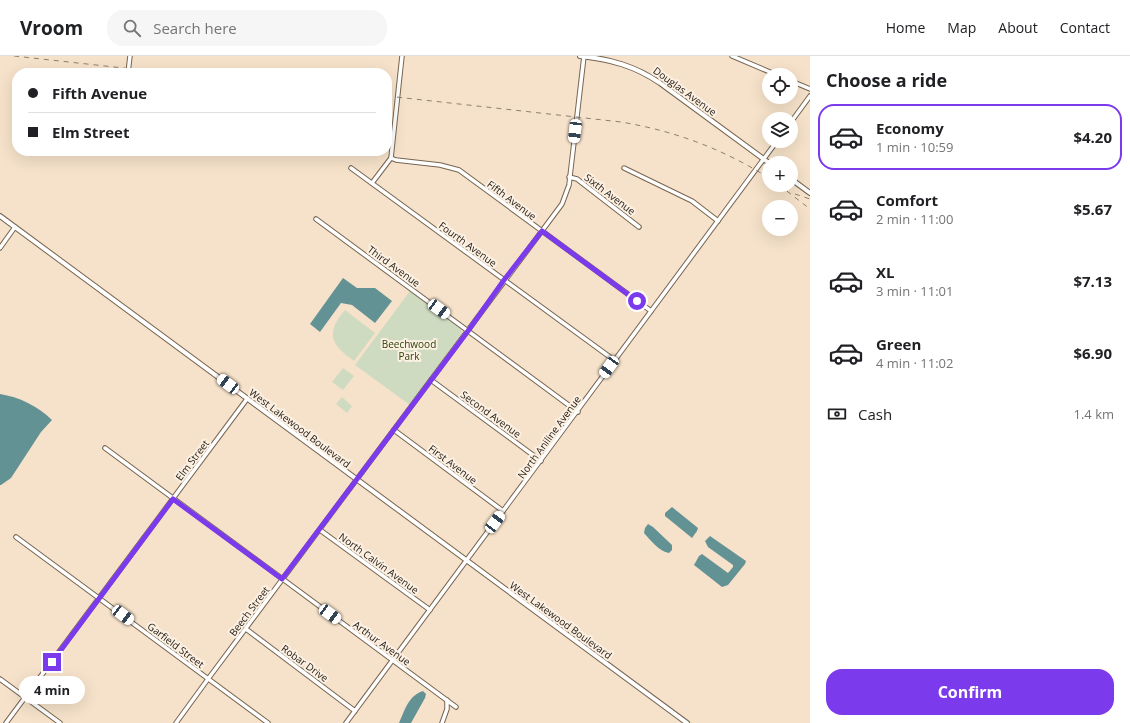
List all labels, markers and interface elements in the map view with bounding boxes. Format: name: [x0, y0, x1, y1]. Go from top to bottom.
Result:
search box: [107, 10, 387, 46]
text: Vroom: [20, 15, 83, 41]
icon: search: [121, 17, 143, 39]
text: Search here: [153, 18, 237, 38]
text: Home: [886, 18, 925, 37]
text: Map: [947, 18, 976, 37]
text: About: [998, 18, 1038, 37]
text: Contact: [1060, 18, 1110, 37]
street label: Douglas Avenue: [651, 63, 720, 119]
map controls: [762, 68, 798, 236]
button: locate: [762, 68, 798, 104]
text: Choose a ride: [826, 68, 947, 92]
text: Fifth Avenue: [52, 83, 147, 103]
button: layers: [762, 112, 798, 148]
car: [568, 118, 582, 144]
text: Economy: [876, 118, 944, 138]
icon: car: [828, 119, 864, 155]
text: Elm Street: [52, 122, 129, 142]
text: $4.20: [1073, 127, 1112, 147]
text: 1 min · 10:59: [876, 138, 953, 156]
button: +: [762, 156, 798, 192]
street label: Sixth Avenue: [582, 170, 639, 218]
street label: Fifth Avenue: [485, 177, 540, 223]
text: Comfort: [876, 190, 938, 210]
icon: car: [828, 191, 864, 227]
text: $5.67: [1073, 199, 1112, 219]
button: −: [762, 200, 798, 236]
text: 2 min · 11:00: [876, 210, 953, 228]
street label: Fourth Avenue: [436, 218, 500, 270]
street label: Third Avenue: [365, 242, 423, 290]
text: XL: [876, 262, 894, 282]
icon: car: [828, 263, 864, 299]
text: $7.13: [1073, 271, 1112, 291]
text: 3 min · 11:01: [876, 282, 953, 300]
route start: [628, 292, 646, 310]
car: [426, 297, 452, 321]
text: Green: [876, 334, 921, 354]
icon: car: [828, 335, 864, 371]
park label: Beechwood Park: [382, 337, 436, 363]
text: $6.90: [1073, 343, 1112, 363]
car: [597, 354, 621, 380]
text: 4 min · 11:02: [876, 354, 953, 372]
car: [215, 372, 241, 396]
street label: West Lakewood Boulevard: [246, 385, 354, 471]
street label: Second Avenue: [458, 387, 524, 441]
street label: North Aniline Avenue: [514, 392, 584, 481]
icon: cash: [826, 403, 848, 425]
text: Cash: [858, 404, 892, 424]
text: 1.4 km: [1073, 405, 1114, 423]
street label: Elm Street: [172, 436, 212, 483]
street label: First Avenue: [426, 441, 480, 487]
car: [483, 509, 507, 535]
street label: North Calvin Avenue: [336, 529, 422, 597]
street label: West Lakewood Boulevard: [507, 578, 615, 662]
street label: Beech Street: [226, 583, 273, 639]
car: [317, 602, 343, 626]
car: [110, 603, 136, 627]
street label: Arthur Avenue: [350, 617, 414, 669]
street label: Garfield Street: [145, 619, 208, 671]
street label: Robar Drive: [279, 641, 332, 685]
route end: [43, 653, 61, 671]
button: Confirm: [826, 669, 1114, 715]
callout: 4 min: [19, 676, 85, 704]
text: 4 min: [34, 681, 70, 699]

